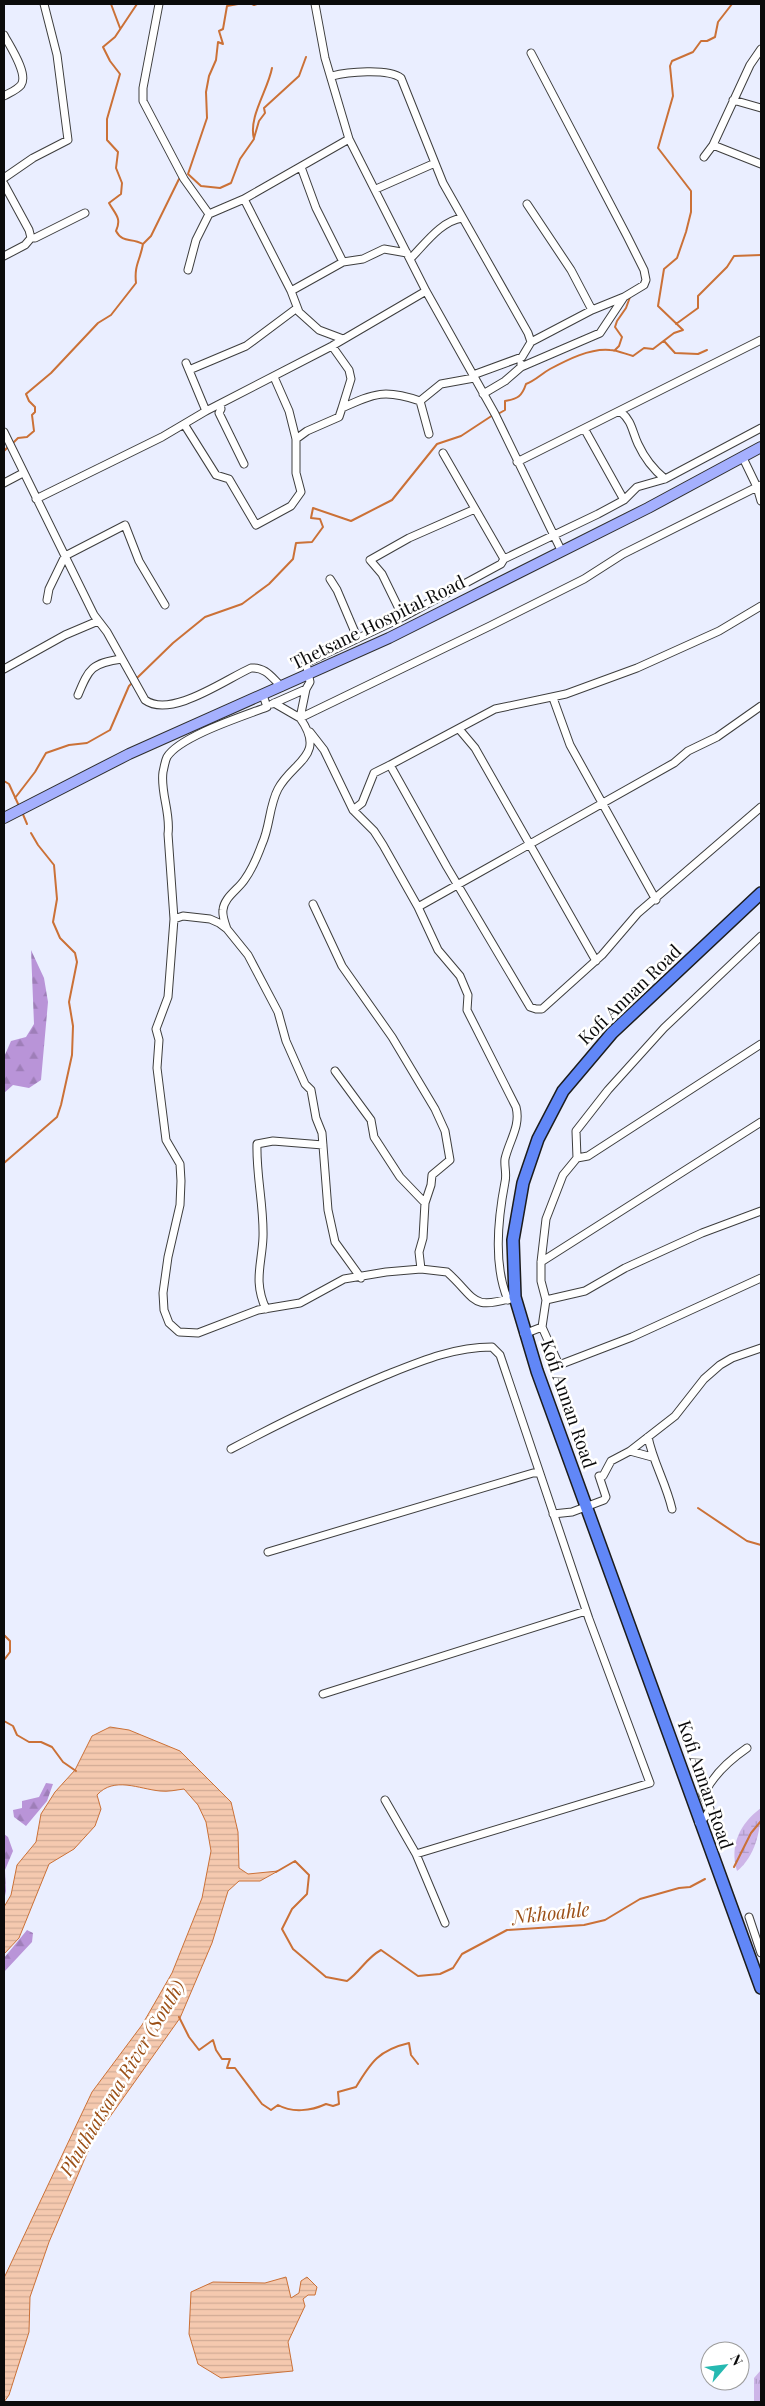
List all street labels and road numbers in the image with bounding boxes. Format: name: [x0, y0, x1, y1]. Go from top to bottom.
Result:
street label: Thetsane Hospital Road: [286, 569, 469, 675]
street label: Kofi Annan Road: [573, 938, 686, 1050]
street label: Kofi Annan Road: [536, 1336, 602, 1472]
street label: Kofi Annan Road: [673, 1717, 739, 1853]

